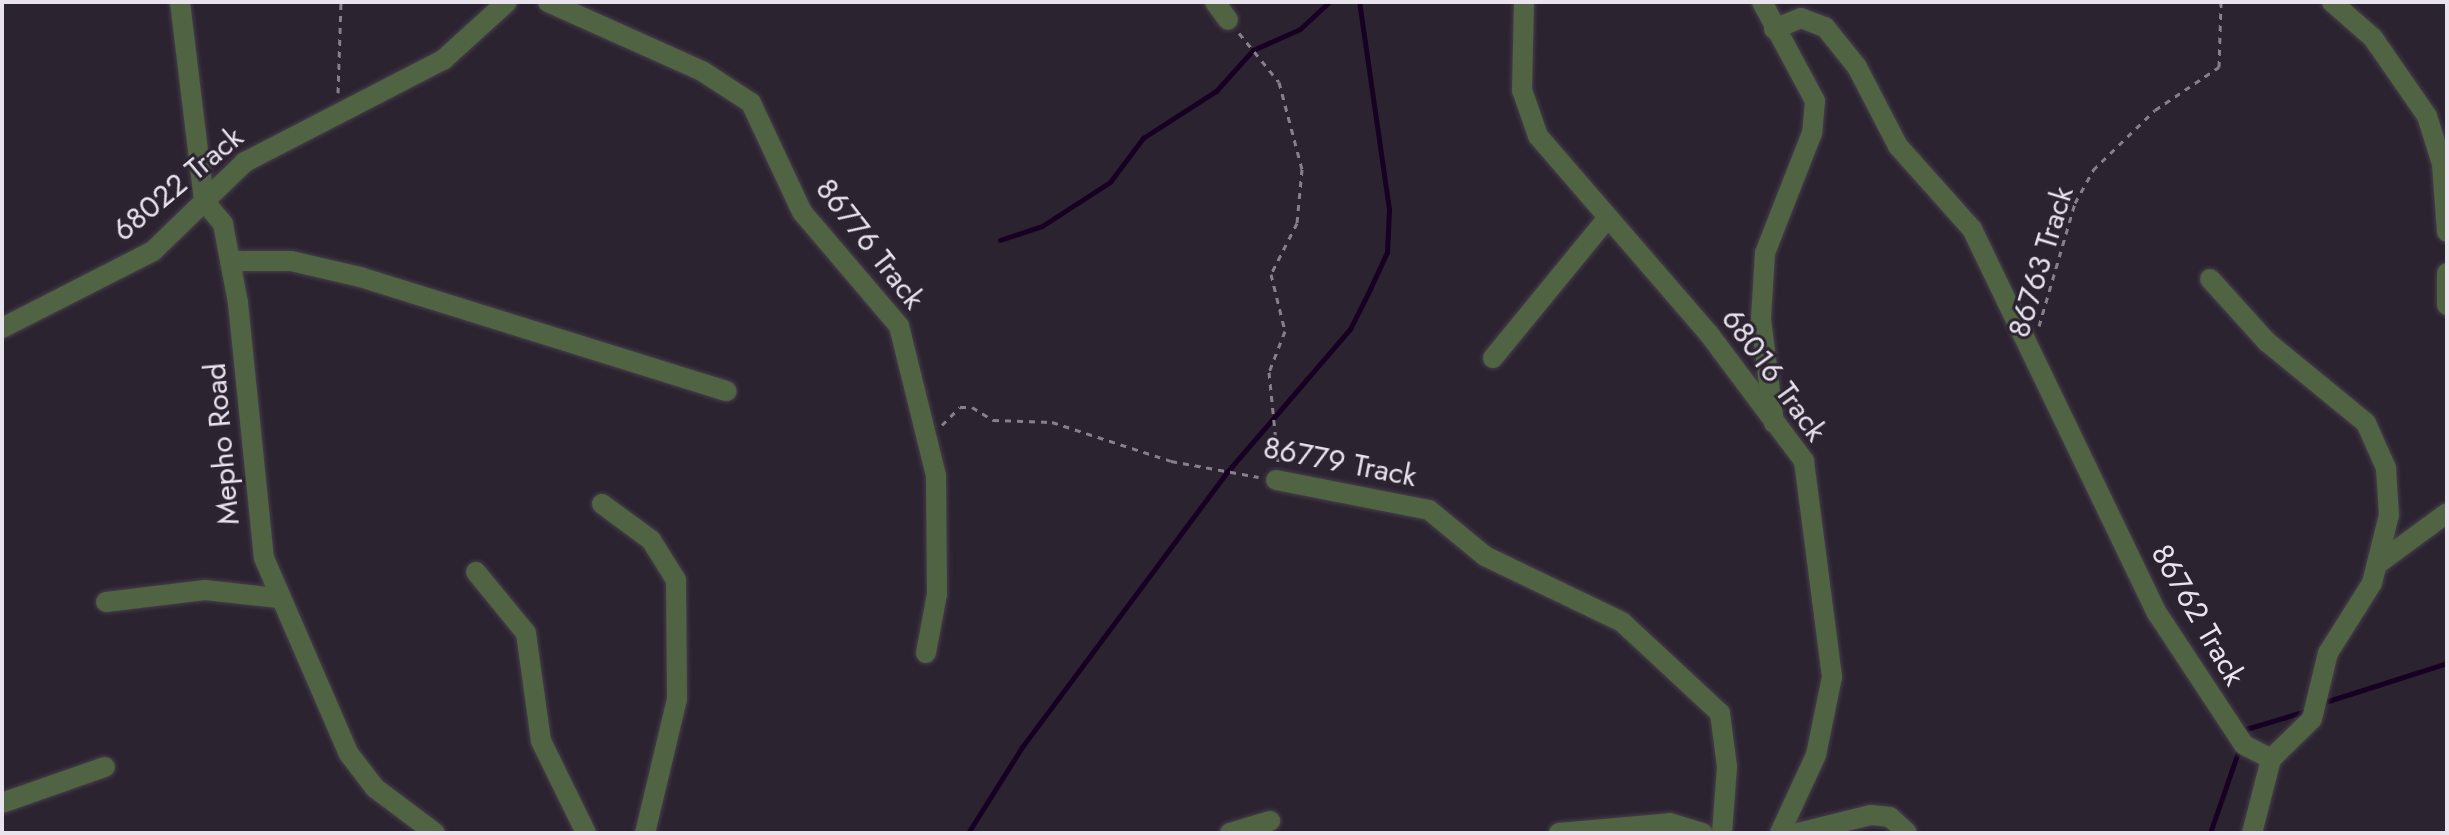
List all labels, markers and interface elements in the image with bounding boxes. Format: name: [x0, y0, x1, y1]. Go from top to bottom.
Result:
street label: 68022 Track: [106, 119, 250, 249]
street label: 86776 Track: [808, 172, 932, 316]
street label: 86763 Track: [2001, 182, 2081, 342]
street label: 68016 Track: [1714, 302, 1834, 448]
street label: Mepho Road: [197, 361, 247, 527]
street label: 86779 Track: [1260, 430, 1420, 494]
street label: 86762 Track: [2143, 538, 2253, 692]

